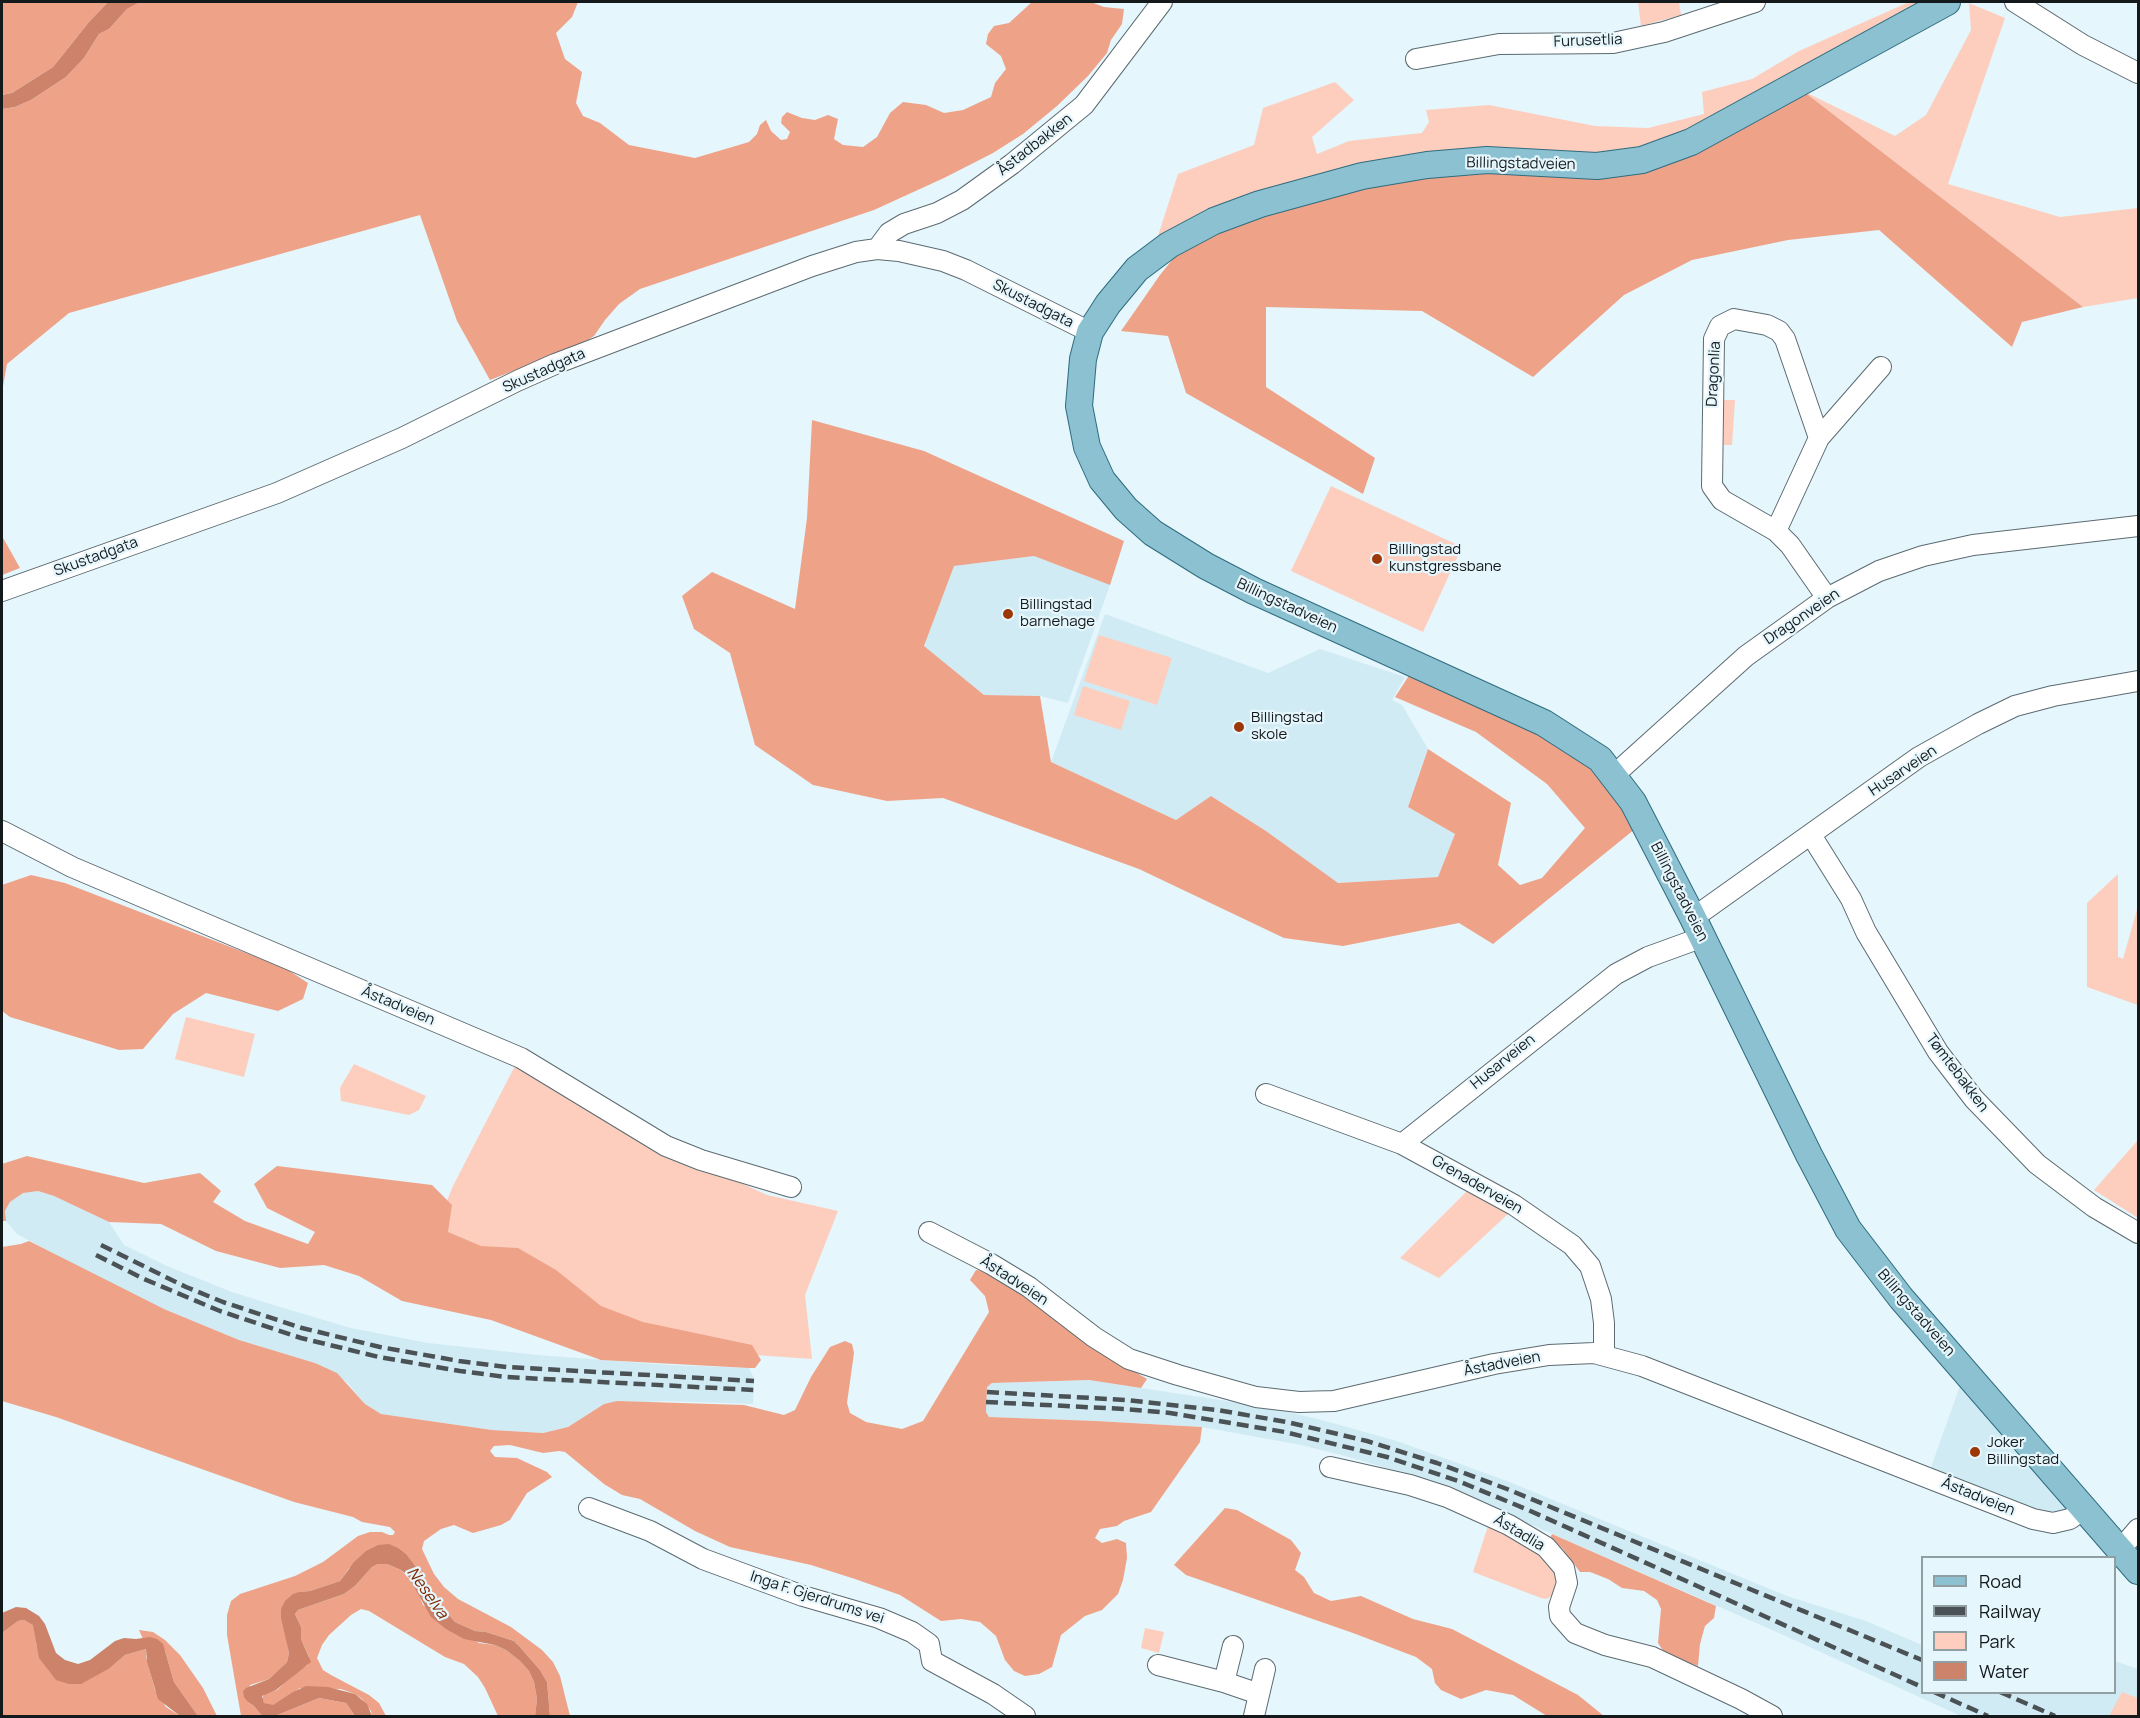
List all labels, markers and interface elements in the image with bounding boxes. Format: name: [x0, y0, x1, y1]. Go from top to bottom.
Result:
street label: Furusetlia: [1553, 31, 1623, 51]
street label: Åstadbakken: [994, 110, 1076, 180]
street label: Billingstadveien: [1466, 154, 1576, 174]
street label: Skustadgata: [990, 276, 1076, 332]
street label: Dragonlia: [1703, 341, 1725, 407]
street label: Skustadgata: [500, 345, 588, 397]
street label: Skustadgata: [51, 533, 141, 581]
place label: Billingstad kunstgressbane: [1389, 541, 1502, 576]
marker: Billingstad kunstgressbane: [1370, 552, 1384, 566]
street label: Billingstadveien: [1234, 575, 1340, 637]
street label: Dragonveien: [1761, 585, 1843, 649]
place label: Billingstad barnehage: [1020, 596, 1095, 631]
marker: Billingstad barnehage: [1001, 607, 1015, 621]
place label: Billingstad skole: [1251, 709, 1323, 744]
marker: Billingstad skole: [1232, 720, 1246, 734]
street label: Husarveien: [1866, 742, 1940, 800]
street label: Billingstadveien: [1646, 839, 1712, 945]
street label: Åstadveien: [359, 983, 437, 1029]
street label: Tømtebakken: [1922, 1030, 1992, 1116]
street label: Husarveien: [1467, 1031, 1539, 1093]
street label: Grenaderveien: [1428, 1152, 1526, 1218]
street label: Åstadveien: [977, 1252, 1051, 1310]
street label: Billingstadveien: [1873, 1266, 1959, 1360]
street label: Åstadveien: [1462, 1348, 1542, 1380]
place label: Joker Billingstad: [1987, 1434, 2059, 1469]
marker: Joker Billingstad: [1968, 1445, 1982, 1459]
street label: Åstadveien: [1939, 1474, 2017, 1520]
street label: Åstadlia: [1490, 1511, 1548, 1555]
legend: [1921, 1556, 2116, 1694]
water label: Neselva: [402, 1564, 452, 1622]
street label: Inga F. Gjerdrums vei: [748, 1568, 886, 1628]
text: Road: [1979, 1569, 2022, 1593]
text: Railway: [1979, 1599, 2041, 1623]
text: Park: [1979, 1629, 2015, 1653]
text: Water: [1979, 1659, 2029, 1683]

